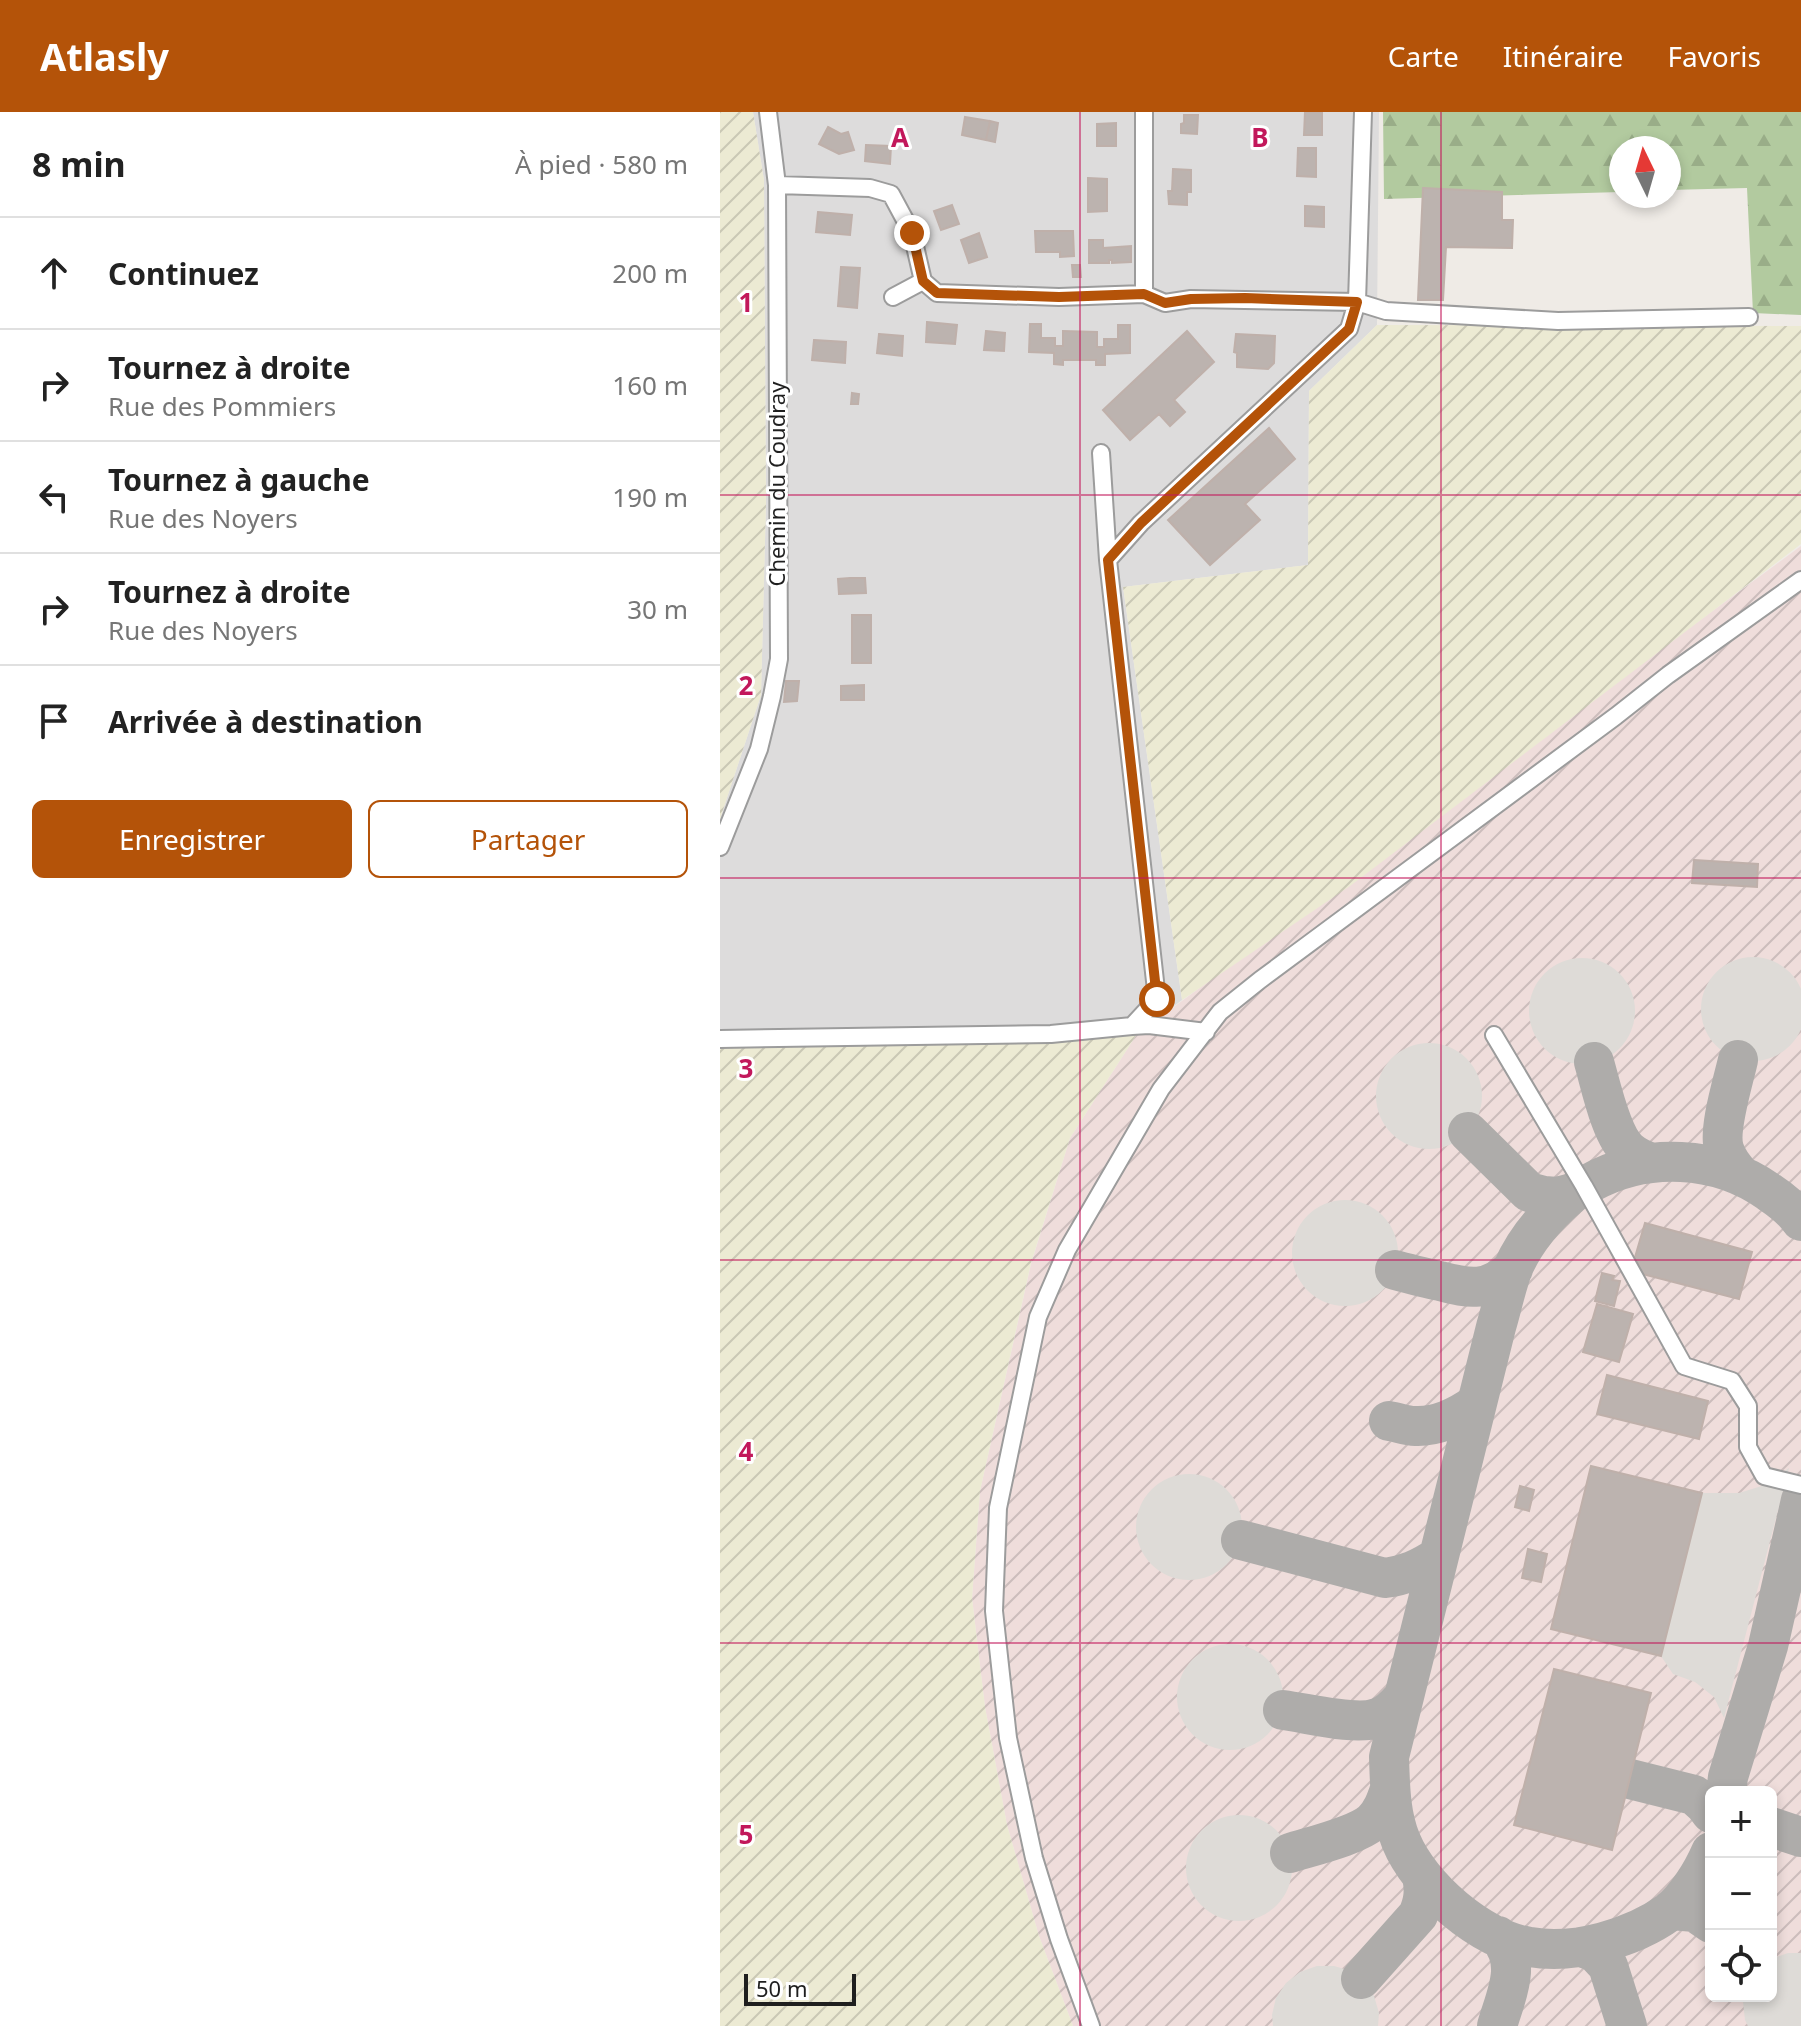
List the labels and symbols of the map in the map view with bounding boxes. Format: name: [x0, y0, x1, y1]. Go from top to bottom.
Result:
text: A: [891, 119, 909, 155]
text: B: [1251, 119, 1269, 155]
north arrow: [1609, 136, 1681, 208]
route end: [894, 215, 930, 251]
text: 1: [739, 284, 753, 320]
street label: Chemin du Coudray: [761, 381, 791, 586]
text: 2: [739, 667, 754, 703]
route start: [1139, 981, 1175, 1017]
text: 3: [739, 1050, 753, 1086]
text: 4: [739, 1433, 754, 1469]
text: 5: [739, 1816, 753, 1852]
scale bar: [744, 1970, 856, 2006]

